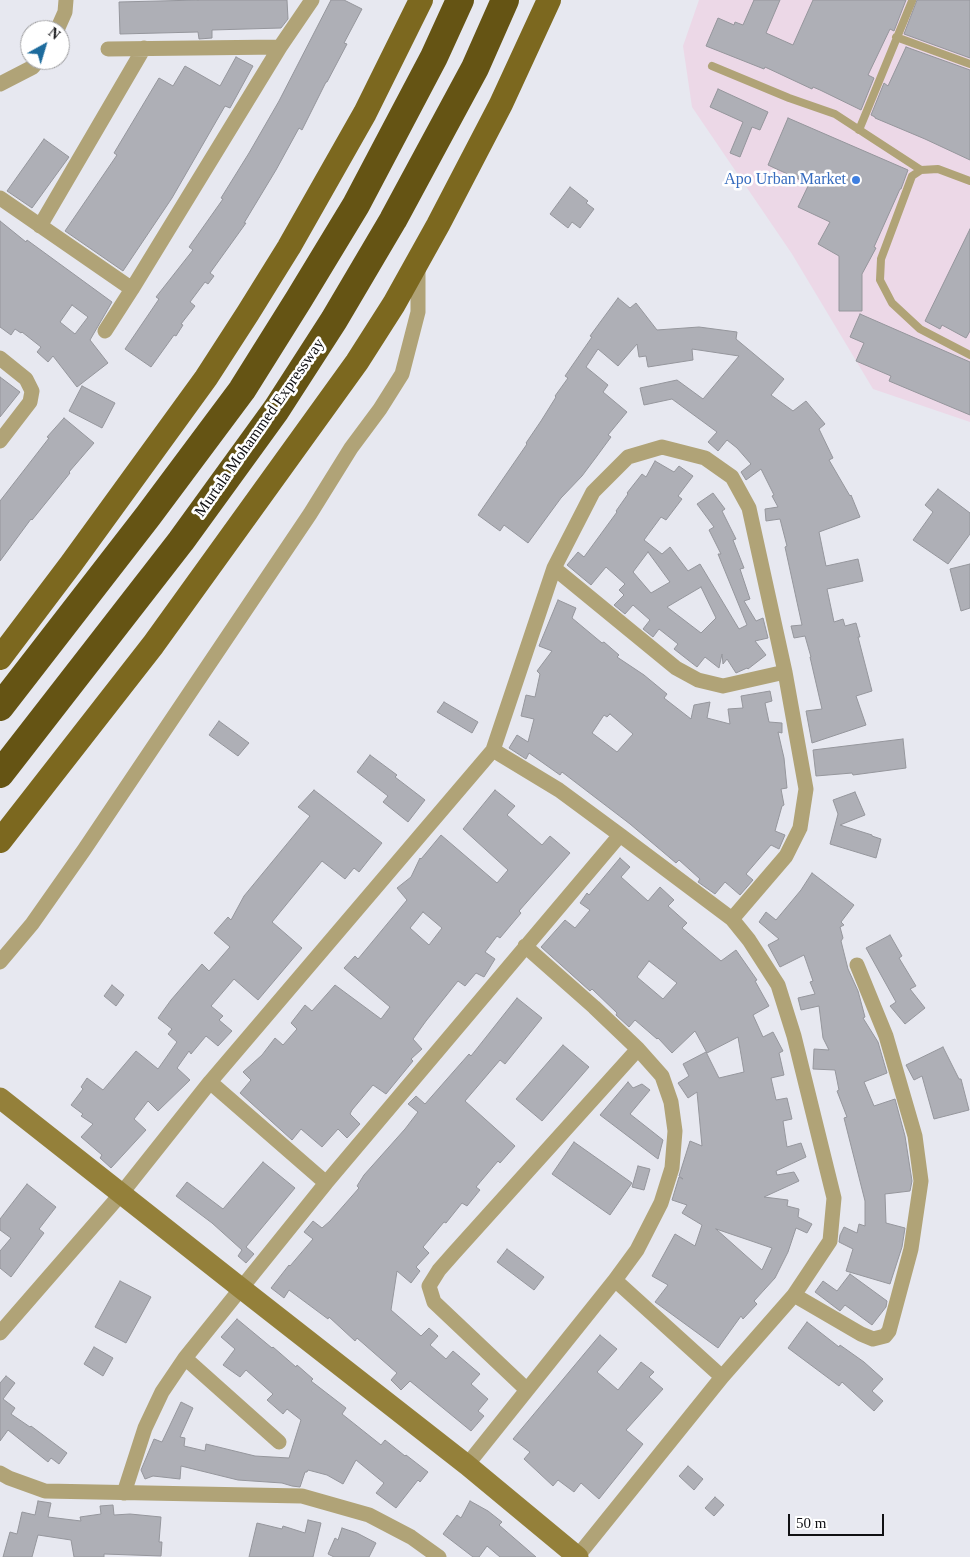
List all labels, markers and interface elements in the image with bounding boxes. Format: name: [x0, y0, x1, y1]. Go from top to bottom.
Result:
north arrow: [20, 20, 70, 70]
text: N: [45, 25, 63, 43]
place label: Apo Urban Market: [724, 170, 846, 190]
marker: Apo Urban Market: [850, 174, 862, 186]
street label: Murtala Mohammed Expressway: [191, 335, 329, 521]
scale bar: [790, 1504, 886, 1536]
text: 50 m: [796, 1515, 826, 1531]

